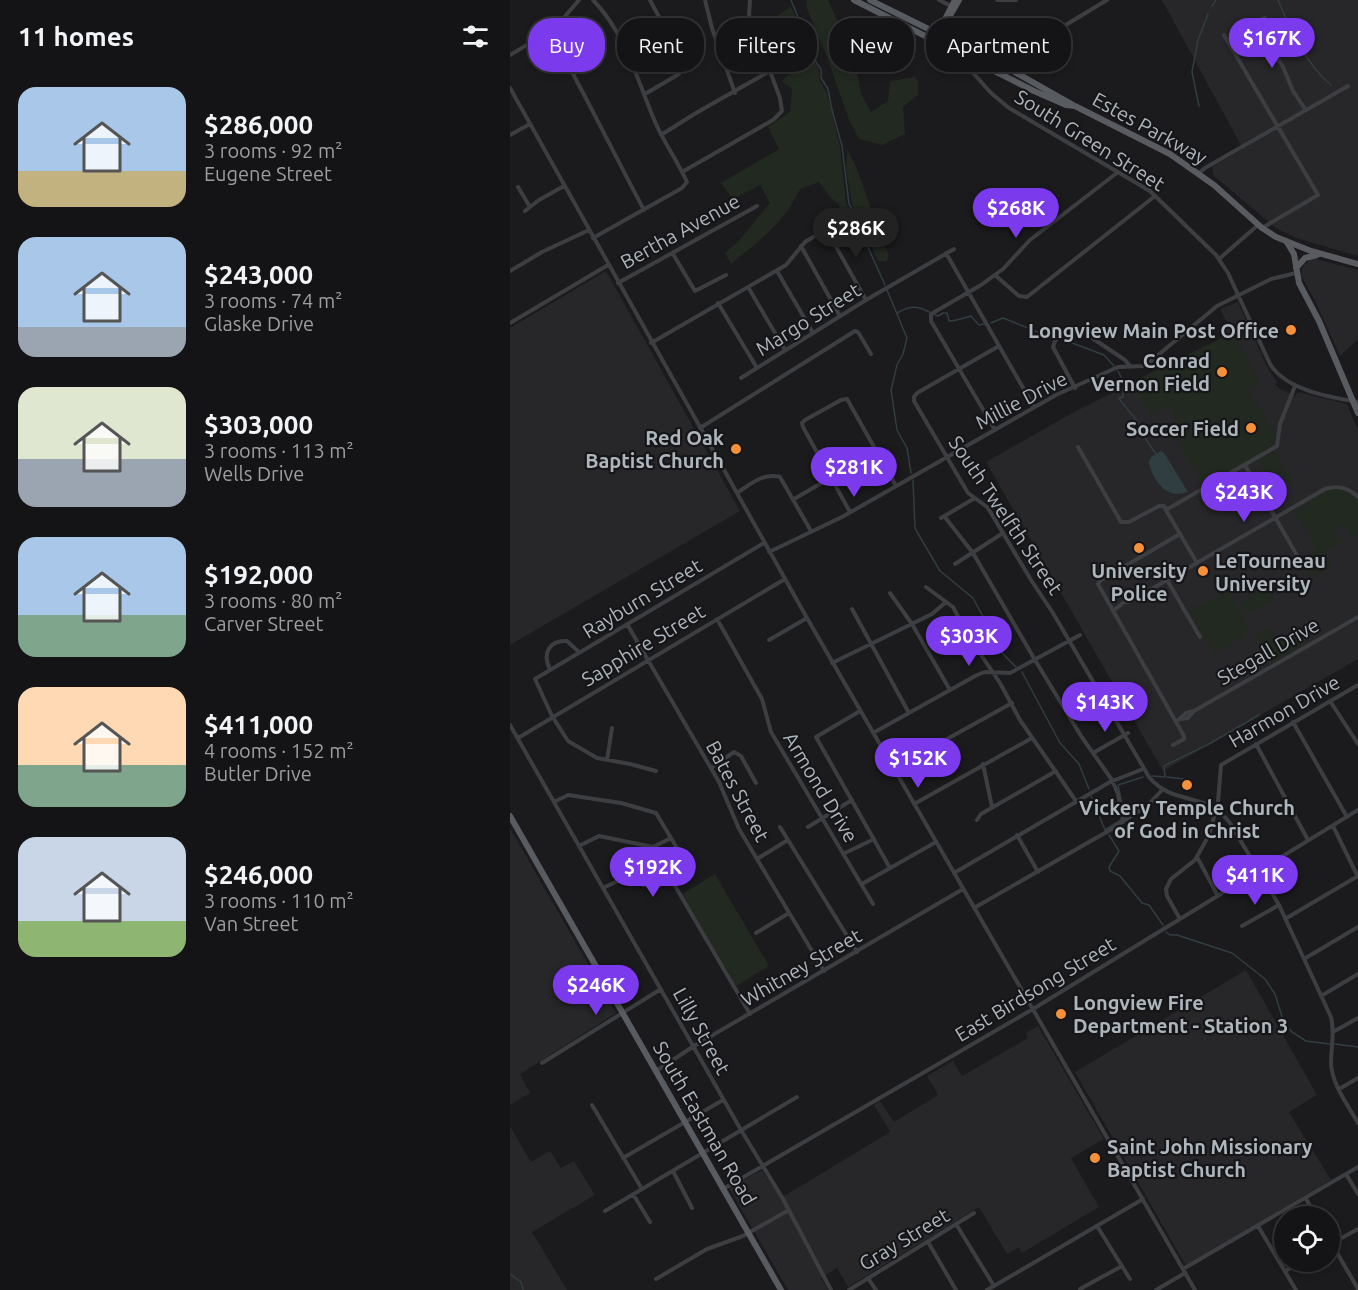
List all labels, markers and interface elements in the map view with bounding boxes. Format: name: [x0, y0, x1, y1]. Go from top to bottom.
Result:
chip: Buy: [528, 18, 605, 72]
chip: Rent: [617, 18, 704, 72]
chip: Filters: [716, 18, 817, 72]
chip: New: [829, 18, 914, 72]
chip: Apartment: [926, 18, 1071, 72]
pin: $167K: [1230, 18, 1314, 69]
icon: filters: [459, 20, 492, 53]
text: 11 homes: [18, 22, 134, 51]
text: $167K: [1243, 26, 1301, 49]
street label: South Green Street: [1011, 85, 1169, 195]
street label: Estes Parkway: [1089, 87, 1212, 169]
text: $286,000: [204, 110, 313, 139]
icon: home: [66, 111, 138, 183]
text: 3 rooms · 92 m²: [204, 139, 342, 162]
text: Eugene Street: [204, 162, 332, 185]
pin: $268K: [974, 188, 1058, 239]
street label: Bertha Avenue: [616, 189, 744, 273]
text: $268K: [987, 196, 1045, 219]
pin: $286K: [814, 208, 898, 259]
text: $286K: [827, 216, 885, 239]
text: $243,000: [204, 260, 313, 289]
icon: home: [66, 261, 138, 333]
street label: Margo Street: [752, 278, 865, 360]
text: 3 rooms · 74 m²: [204, 289, 342, 312]
text: Glaske Drive: [204, 312, 314, 335]
place label: Longview Main Post Office: [1028, 319, 1279, 342]
marker: Longview Main Post Office: [1284, 323, 1298, 337]
place label: Conrad Vernon Field: [1091, 349, 1210, 395]
marker: Conrad Vernon Field: [1215, 365, 1229, 379]
street label: Millie Drive: [971, 366, 1071, 434]
text: $303,000: [204, 410, 313, 439]
icon: home: [66, 411, 138, 483]
place label: Soccer Field: [1126, 417, 1239, 440]
marker: Soccer Field: [1244, 421, 1258, 435]
place label: Red Oak Baptist Church: [585, 426, 724, 472]
street label: South Twelfth Street: [944, 431, 1068, 599]
text: 3 rooms · 113 m²: [204, 439, 354, 462]
marker: Red Oak Baptist Church: [729, 442, 743, 456]
pin: $281K: [812, 447, 896, 498]
text: $281K: [825, 455, 883, 478]
text: Wells Drive: [204, 462, 304, 485]
pin: $243K: [1202, 472, 1286, 523]
text: $243K: [1215, 480, 1273, 503]
marker: University Police: [1132, 541, 1146, 555]
place label: LeTourneau University: [1215, 549, 1326, 595]
street label: Rayburn Street: [578, 553, 706, 643]
place label: University Police: [1091, 559, 1187, 605]
text: $192,000: [204, 560, 313, 589]
icon: home: [66, 561, 138, 633]
marker: LeTourneau University: [1196, 564, 1210, 578]
text: 3 rooms · 80 m²: [204, 589, 342, 612]
street label: Sapphire Street: [577, 599, 709, 691]
text: Carver Street: [204, 612, 323, 635]
street label: Stegall Drive: [1213, 613, 1323, 689]
pin: $303K: [927, 616, 1011, 667]
text: $303K: [940, 624, 998, 647]
street label: Harmon Drive: [1225, 670, 1343, 752]
pin: $143K: [1063, 682, 1147, 733]
text: $143K: [1076, 690, 1134, 713]
text: $411,000: [204, 710, 313, 739]
icon: home: [66, 711, 138, 783]
street label: Armond Drive: [779, 728, 863, 846]
street label: Bates Street: [702, 737, 774, 845]
pin: $152K: [876, 738, 960, 789]
text: 4 rooms · 152 m²: [204, 739, 354, 762]
text: $152K: [889, 746, 947, 769]
text: Butler Drive: [204, 762, 312, 785]
marker: Vickery Temple Church of God in Christ: [1180, 778, 1194, 792]
place label: Vickery Temple Church of God in Christ: [1079, 796, 1295, 842]
pin: $192K: [611, 847, 695, 898]
text: $192K: [624, 855, 682, 878]
pin: $411K: [1213, 855, 1297, 906]
text: $246,000: [204, 860, 313, 889]
icon: home: [66, 861, 138, 933]
text: $411K: [1226, 863, 1284, 886]
text: 3 rooms · 110 m²: [204, 889, 354, 912]
text: Van Street: [204, 912, 298, 935]
street label: Whitney Street: [737, 923, 865, 1011]
street label: East Birdsong Street: [951, 932, 1120, 1046]
pin: $246K: [554, 965, 638, 1016]
text: $246K: [567, 973, 625, 996]
street label: Lilly Street: [669, 984, 735, 1078]
place label: Longview Fire Department - Station 3: [1073, 991, 1288, 1037]
marker: Longview Fire Department - Station 3: [1054, 1007, 1068, 1021]
street label: South Eastman Road: [649, 1037, 761, 1209]
place label: Saint John Missionary Baptist Church: [1107, 1135, 1313, 1181]
marker: Saint John Missionary Baptist Church: [1088, 1151, 1102, 1165]
street label: Gray Street: [855, 1203, 953, 1275]
map controls: [1274, 1206, 1340, 1272]
button: locate: [1274, 1206, 1340, 1272]

